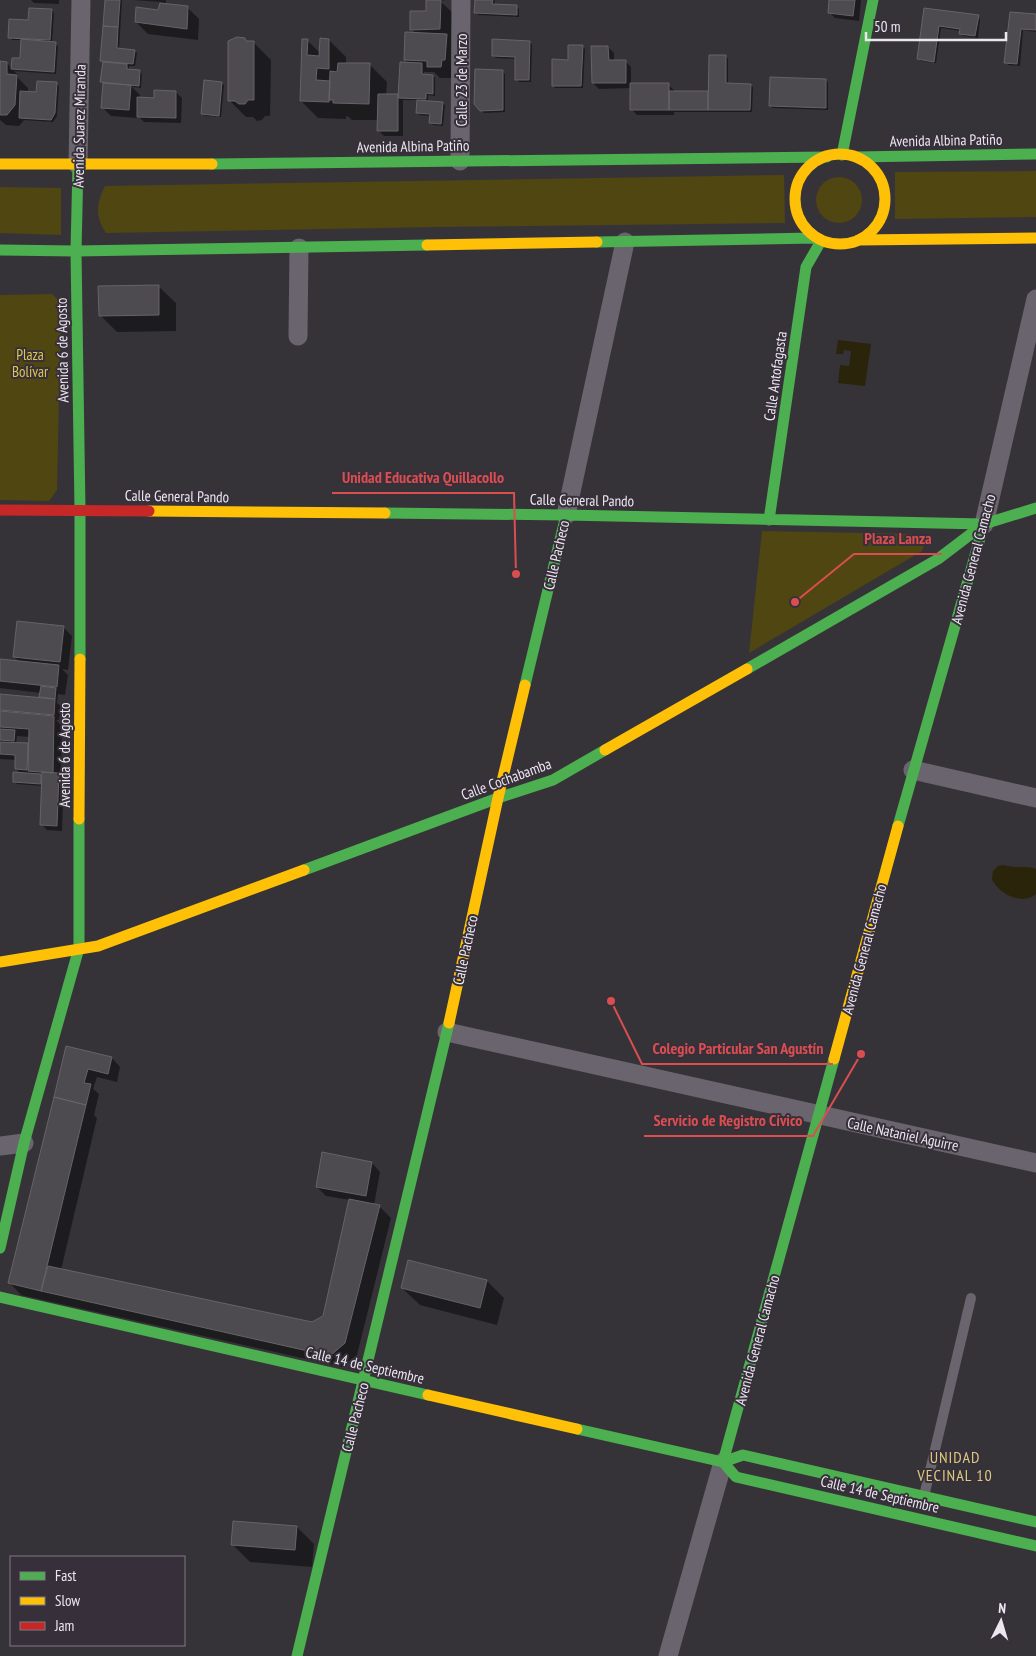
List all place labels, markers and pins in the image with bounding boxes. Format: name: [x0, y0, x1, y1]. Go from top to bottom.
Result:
callout: Unidad Educativa Quillacollo: [332, 462, 514, 493]
callout: Plaza Lanza: [854, 523, 942, 554]
callout: Colegio Particular San Agustín: [642, 1033, 833, 1064]
callout: Servicio de Registro Cívico: [644, 1105, 813, 1136]

